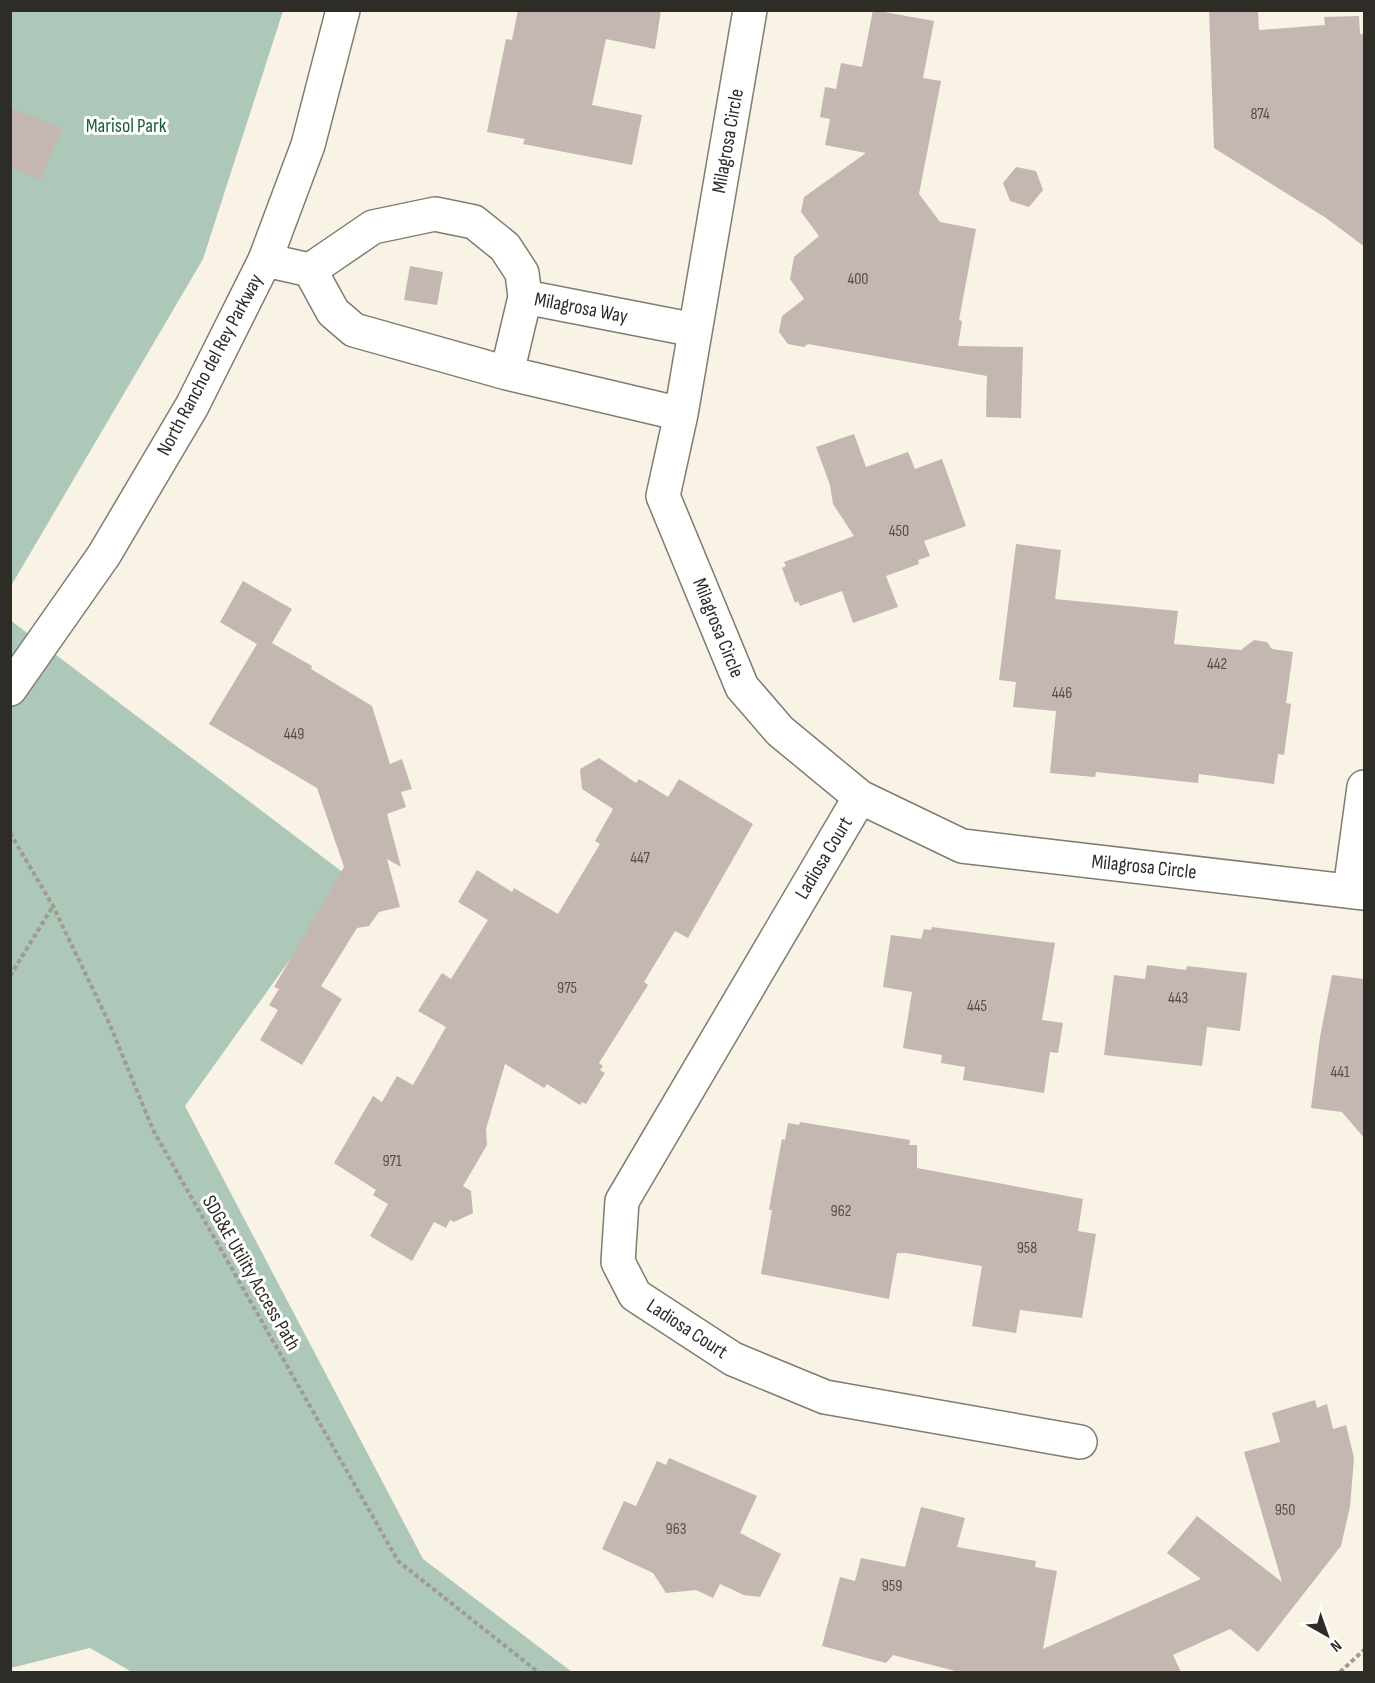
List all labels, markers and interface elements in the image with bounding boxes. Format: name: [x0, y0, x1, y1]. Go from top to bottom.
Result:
street label: Milagrosa Circle: [707, 87, 749, 195]
house number: 874: [1250, 105, 1270, 124]
park label: Marisol Park: [86, 114, 167, 138]
street label: North Rancho del Rey Parkway: [152, 270, 268, 460]
house number: 400: [848, 270, 868, 289]
street label: Milagrosa Way: [532, 287, 630, 329]
house number: 450: [889, 522, 909, 541]
street label: Milagrosa Circle: [687, 575, 749, 681]
house number: 442: [1207, 655, 1227, 674]
house number: 446: [1052, 684, 1072, 703]
house number: 449: [284, 725, 304, 744]
street label: Ladiosa Court: [790, 813, 858, 903]
house number: 447: [630, 849, 650, 868]
street label: Milagrosa Circle: [1090, 850, 1198, 884]
house number: 975: [557, 979, 577, 998]
house number: 443: [1168, 989, 1188, 1008]
house number: 445: [967, 997, 987, 1016]
house number: 441: [1330, 1063, 1350, 1082]
house number: 971: [382, 1152, 402, 1171]
street label: SDG&E Utility Access Path: [197, 1191, 305, 1355]
house number: 962: [831, 1202, 851, 1221]
house number: 958: [1017, 1239, 1037, 1258]
street label: Ladiosa Court: [642, 1294, 732, 1364]
house number: 950: [1275, 1501, 1295, 1520]
house number: 963: [666, 1520, 686, 1539]
house number: 959: [882, 1577, 902, 1596]
north arrow: [1297, 1605, 1357, 1665]
text: N: [1326, 1635, 1345, 1655]

